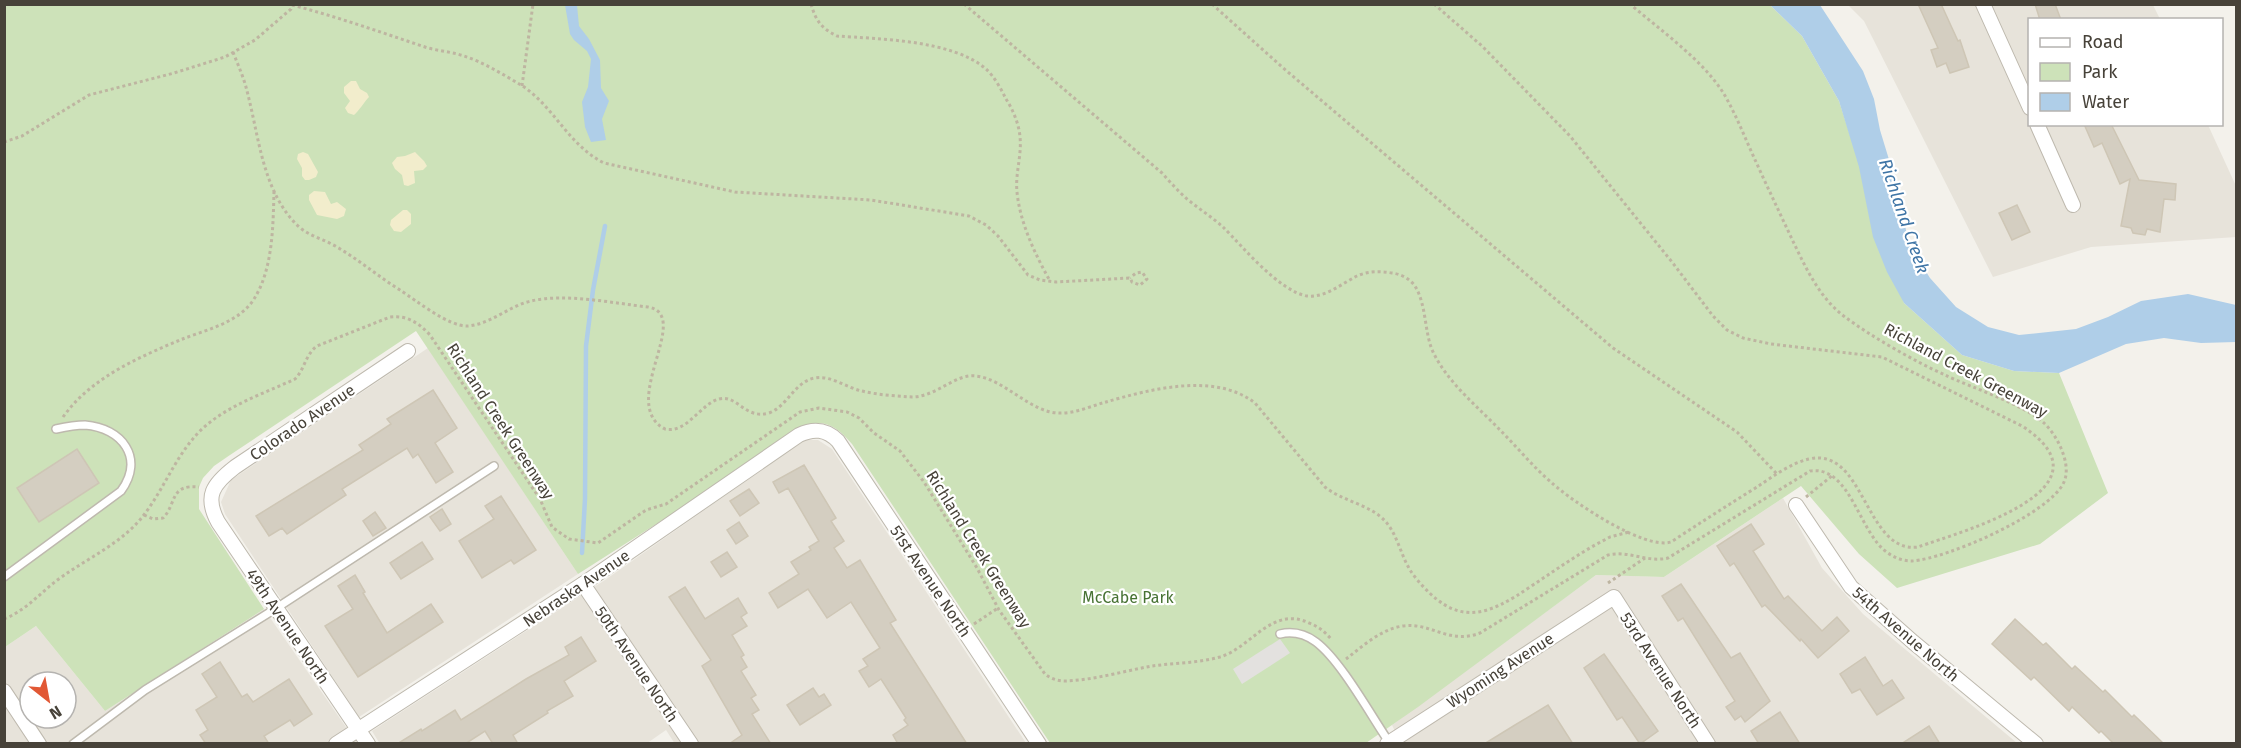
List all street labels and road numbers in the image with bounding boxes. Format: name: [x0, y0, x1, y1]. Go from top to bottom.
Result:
street label: Richland Creek Greenway: [1881, 319, 2051, 422]
street label: Richland Creek Greenway: [443, 340, 558, 503]
street label: Colorado Avenue: [246, 380, 358, 465]
street label: Richland Creek Greenway: [922, 467, 1035, 632]
street label: 51st Avenue North: [886, 522, 975, 641]
street label: Nebraska Avenue: [519, 546, 633, 631]
street label: 49th Avenue North: [242, 565, 333, 688]
street label: 54th Avenue North: [1849, 583, 1963, 686]
street label: 50th Avenue North: [591, 603, 682, 726]
street label: 53rd Avenue North: [1616, 609, 1705, 732]
street label: Wyoming Avenue: [1443, 629, 1557, 712]

